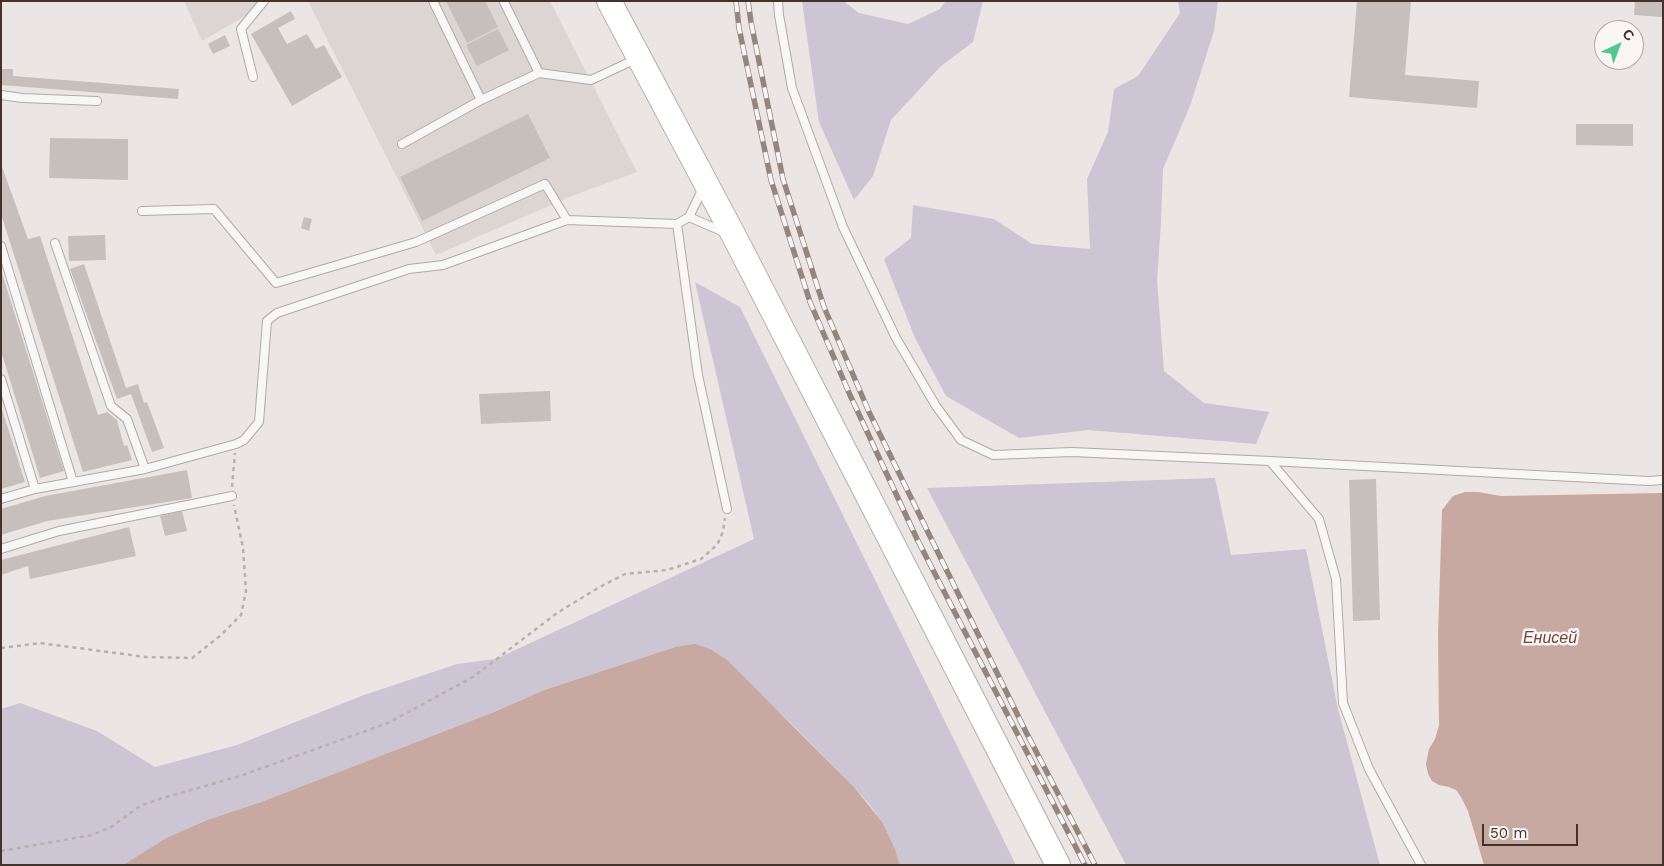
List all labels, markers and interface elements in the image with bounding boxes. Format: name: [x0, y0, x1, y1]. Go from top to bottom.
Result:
north arrow: [1594, 20, 1644, 70]
text: С: [1619, 25, 1638, 44]
water label: Енисей: [1523, 628, 1577, 648]
scale bar: [1484, 814, 1580, 846]
text: 50 m: [1490, 824, 1527, 842]

